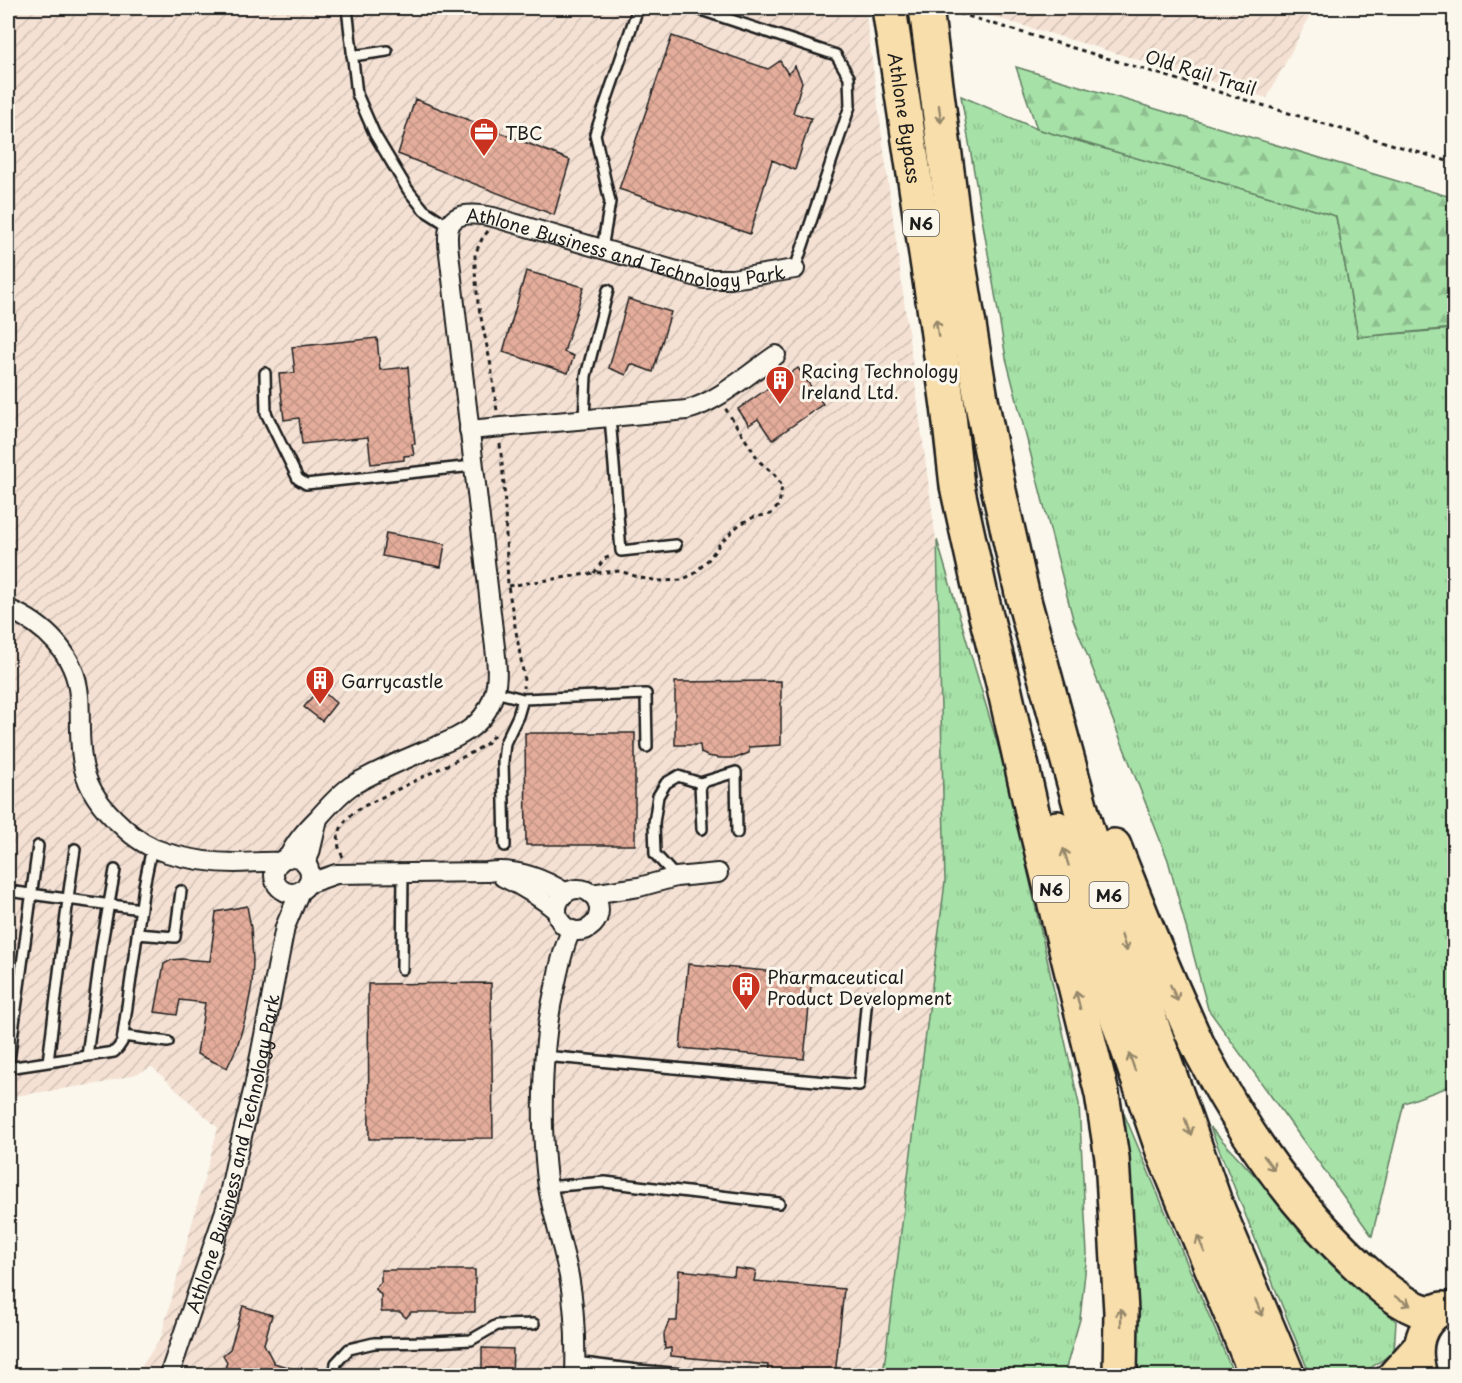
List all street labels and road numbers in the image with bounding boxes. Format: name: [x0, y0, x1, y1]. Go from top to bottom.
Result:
street label: Old Rail Trail: [1142, 42, 1260, 102]
street label: Athlone Bypass: [882, 50, 929, 185]
street label: Athlone Business and Technology Park: [466, 201, 787, 293]
road number: N6: [903, 210, 939, 236]
road number: N6: [1033, 876, 1069, 902]
road number: M6: [1090, 882, 1128, 908]
street label: Athlone Business and Technology Park: [178, 991, 285, 1316]

